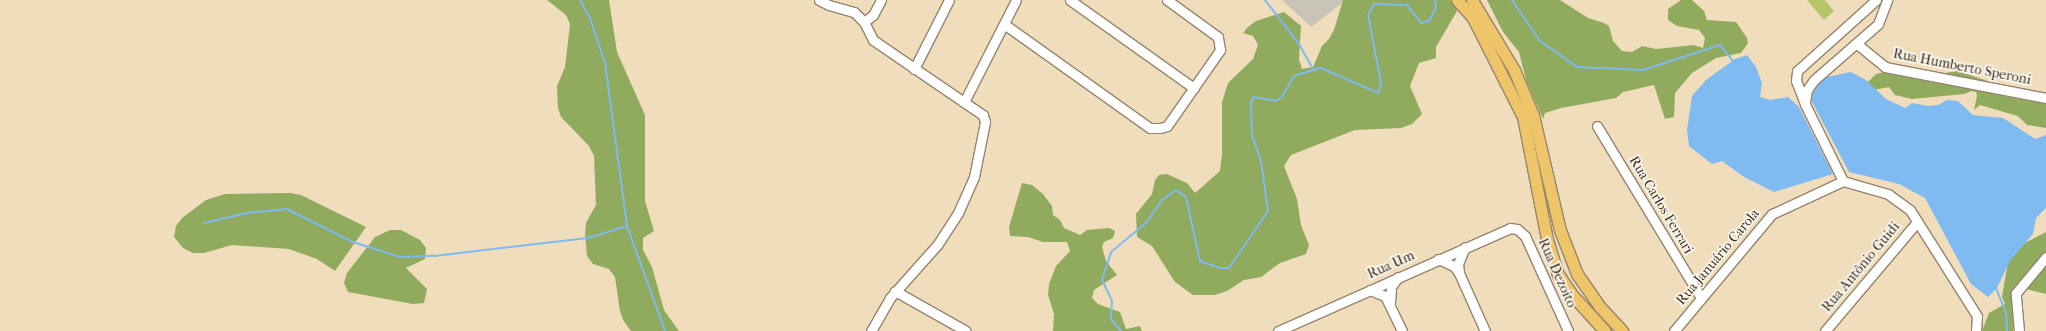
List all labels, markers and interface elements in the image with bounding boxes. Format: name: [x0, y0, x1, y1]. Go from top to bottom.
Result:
street label: Rua Humberto Speroni: [1892, 45, 2032, 89]
street label: Rua Carlos Ferrari: [1625, 153, 1697, 257]
street label: Rua Januário Carola: [1673, 206, 1763, 308]
street label: Rua Antônio Guidi: [1818, 219, 1904, 315]
street label: Rua Dezoito: [1534, 236, 1580, 310]
street label: Rua Um: [1365, 247, 1417, 283]

